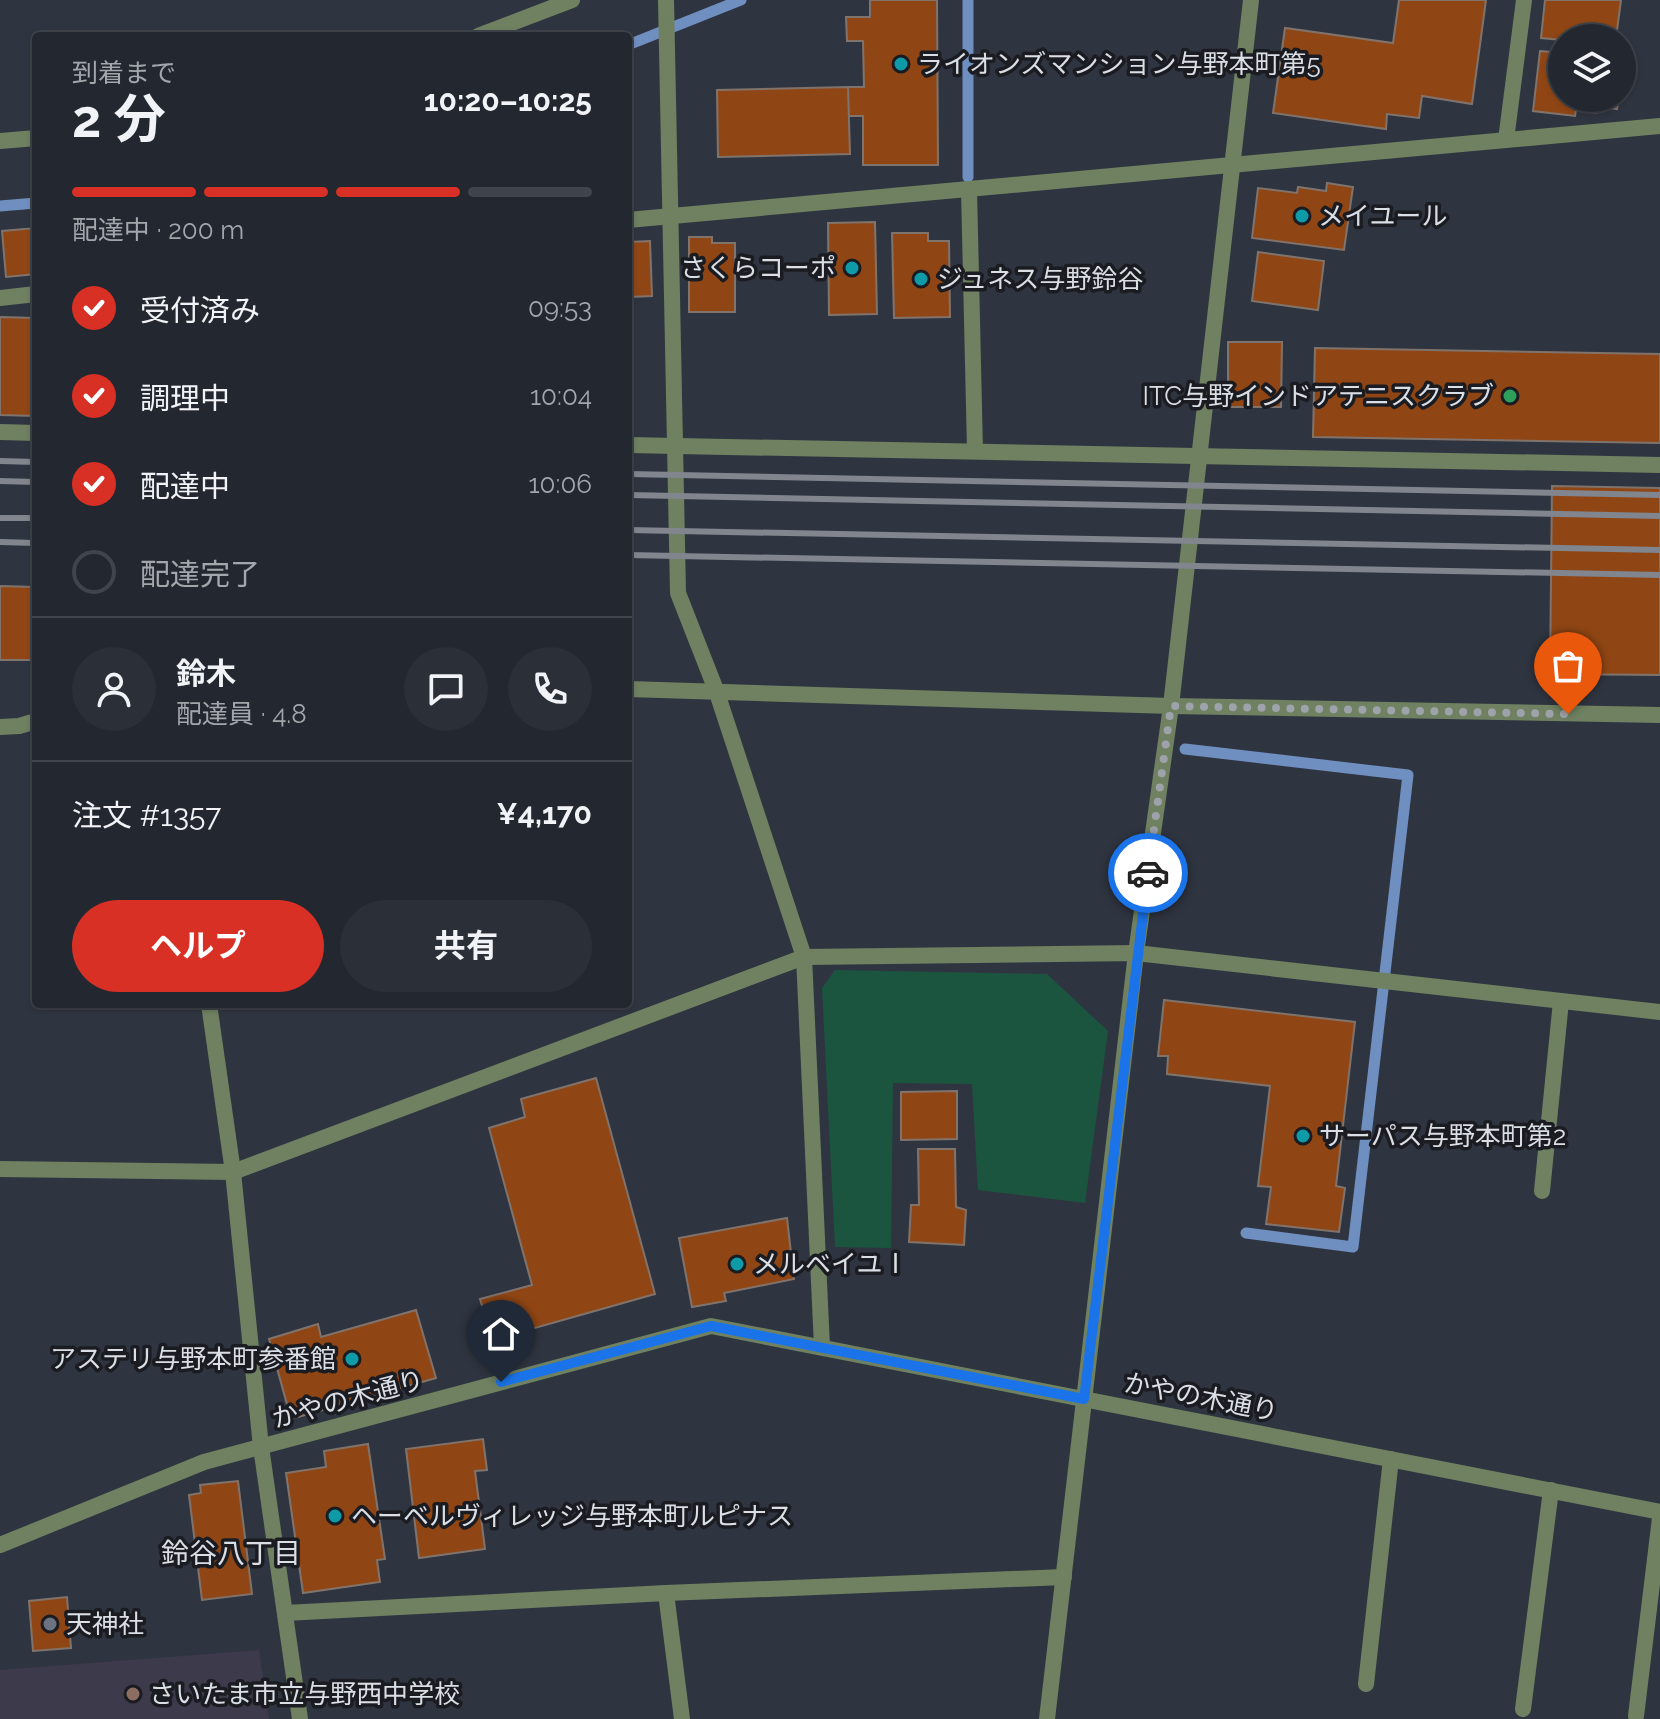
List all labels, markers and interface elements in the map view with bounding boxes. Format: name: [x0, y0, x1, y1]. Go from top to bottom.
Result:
map controls: [1548, 24, 1636, 112]
button: layers: [1548, 24, 1636, 112]
place label: ライオンズマンション与野本町第5: [917, 49, 1321, 79]
marker: ライオンズマンション与野本町第5: [892, 55, 910, 73]
text: 到着まで: [72, 58, 176, 88]
text: 10:20–10:25: [424, 83, 592, 118]
text: 2 分: [72, 88, 166, 149]
place label: メイユール: [1318, 201, 1447, 231]
marker: メイユール: [1293, 207, 1311, 225]
text: 配達中 · 200 m: [72, 215, 244, 245]
place label: さくらコーポ: [680, 253, 836, 283]
marker: さくらコーポ: [843, 259, 861, 277]
place label: ジュネス与野鈴谷: [937, 264, 1143, 294]
marker: ジュネス与野鈴谷: [912, 270, 930, 288]
icon: check: [72, 286, 116, 330]
text: 受付済み: [140, 293, 260, 328]
text: 09:53: [528, 293, 592, 323]
icon: check: [72, 374, 116, 418]
text: 調理中: [140, 381, 230, 416]
text: 10:04: [530, 381, 592, 411]
place label: ITC与野インドアテニスクラブ: [1142, 381, 1494, 411]
marker: ITC与野インドアテニスクラブ: [1501, 387, 1519, 405]
icon: check: [72, 462, 116, 506]
text: 配達中: [140, 469, 230, 504]
text: 10:06: [528, 469, 592, 499]
text: 配達完了: [140, 557, 260, 592]
pin: [1534, 632, 1602, 714]
icon: bag: [1546, 644, 1590, 688]
button: person: [72, 647, 156, 731]
button: chat: [404, 647, 488, 731]
button: phone: [508, 647, 592, 731]
text: 鈴木: [176, 656, 236, 691]
text: 配達員 · 4.8: [176, 699, 307, 729]
text: ¥4,170: [496, 796, 592, 831]
text: 注文 #1357: [72, 798, 221, 833]
courier: [1108, 833, 1188, 913]
icon: car: [1126, 851, 1170, 895]
button: ヘルプ: [72, 900, 324, 992]
button: 共有: [340, 900, 592, 992]
place label: サーパス与野本町第2: [1319, 1121, 1566, 1151]
marker: サーパス与野本町第2: [1294, 1127, 1312, 1145]
place label: メルベイユⅠ: [753, 1249, 908, 1279]
marker: メルベイユⅠ: [728, 1255, 746, 1273]
pin: [467, 1300, 535, 1382]
icon: home: [479, 1312, 523, 1356]
place label: アステリ与野本町参番館: [50, 1344, 336, 1374]
marker: アステリ与野本町参番館: [343, 1350, 361, 1368]
street label: かやの木通り: [269, 1364, 427, 1434]
street label: かやの木通り: [1122, 1367, 1280, 1427]
place label: ヘーベルヴィレッジ与野本町ルピナス: [351, 1501, 793, 1531]
marker: ヘーベルヴィレッジ与野本町ルピナス: [326, 1507, 344, 1525]
district label: 鈴谷八丁目: [161, 1537, 301, 1570]
place label: 天神社: [66, 1609, 144, 1639]
marker: 天神社: [41, 1615, 59, 1633]
place label: さいたま市立与野西中学校: [149, 1679, 460, 1709]
marker: さいたま市立与野西中学校: [124, 1685, 142, 1703]

